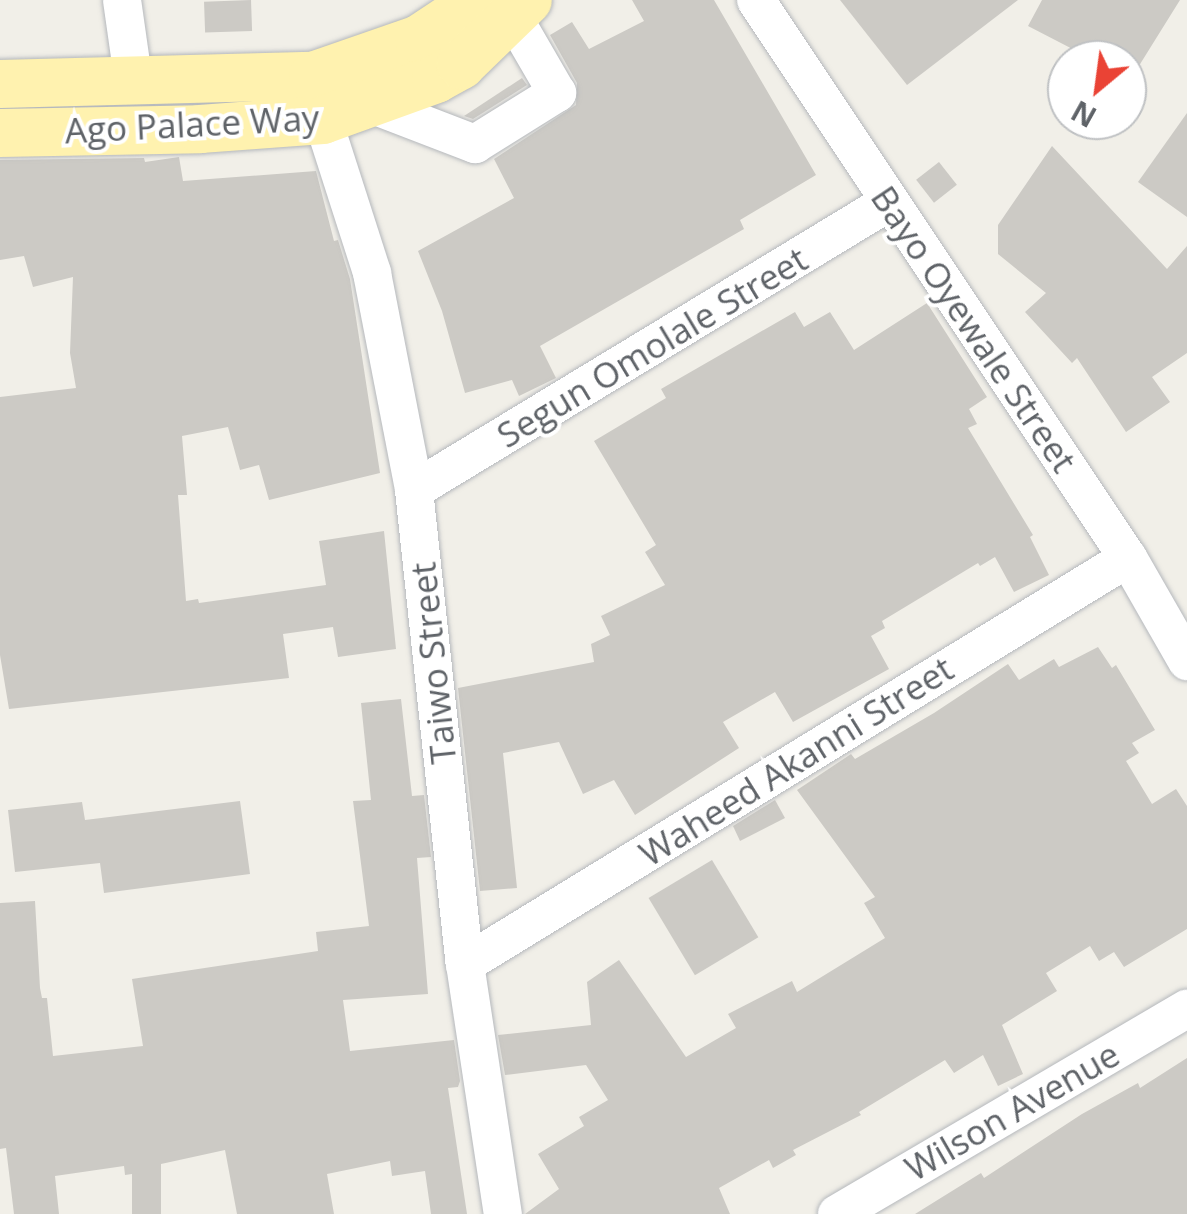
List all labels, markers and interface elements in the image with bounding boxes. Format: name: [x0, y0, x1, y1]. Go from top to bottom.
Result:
north arrow: [1047, 40, 1147, 140]
text: N: [1064, 92, 1103, 137]
street label: Ago Palace Way: [64, 96, 320, 152]
street label: Bayo Oyewale Street: [863, 178, 1085, 480]
street label: Segun Omolale Street: [489, 238, 815, 456]
street label: Taiwo Street: [402, 560, 464, 766]
street label: Waheed Akanni Street: [632, 647, 960, 875]
street label: Wilson Avenue: [898, 1033, 1126, 1189]

